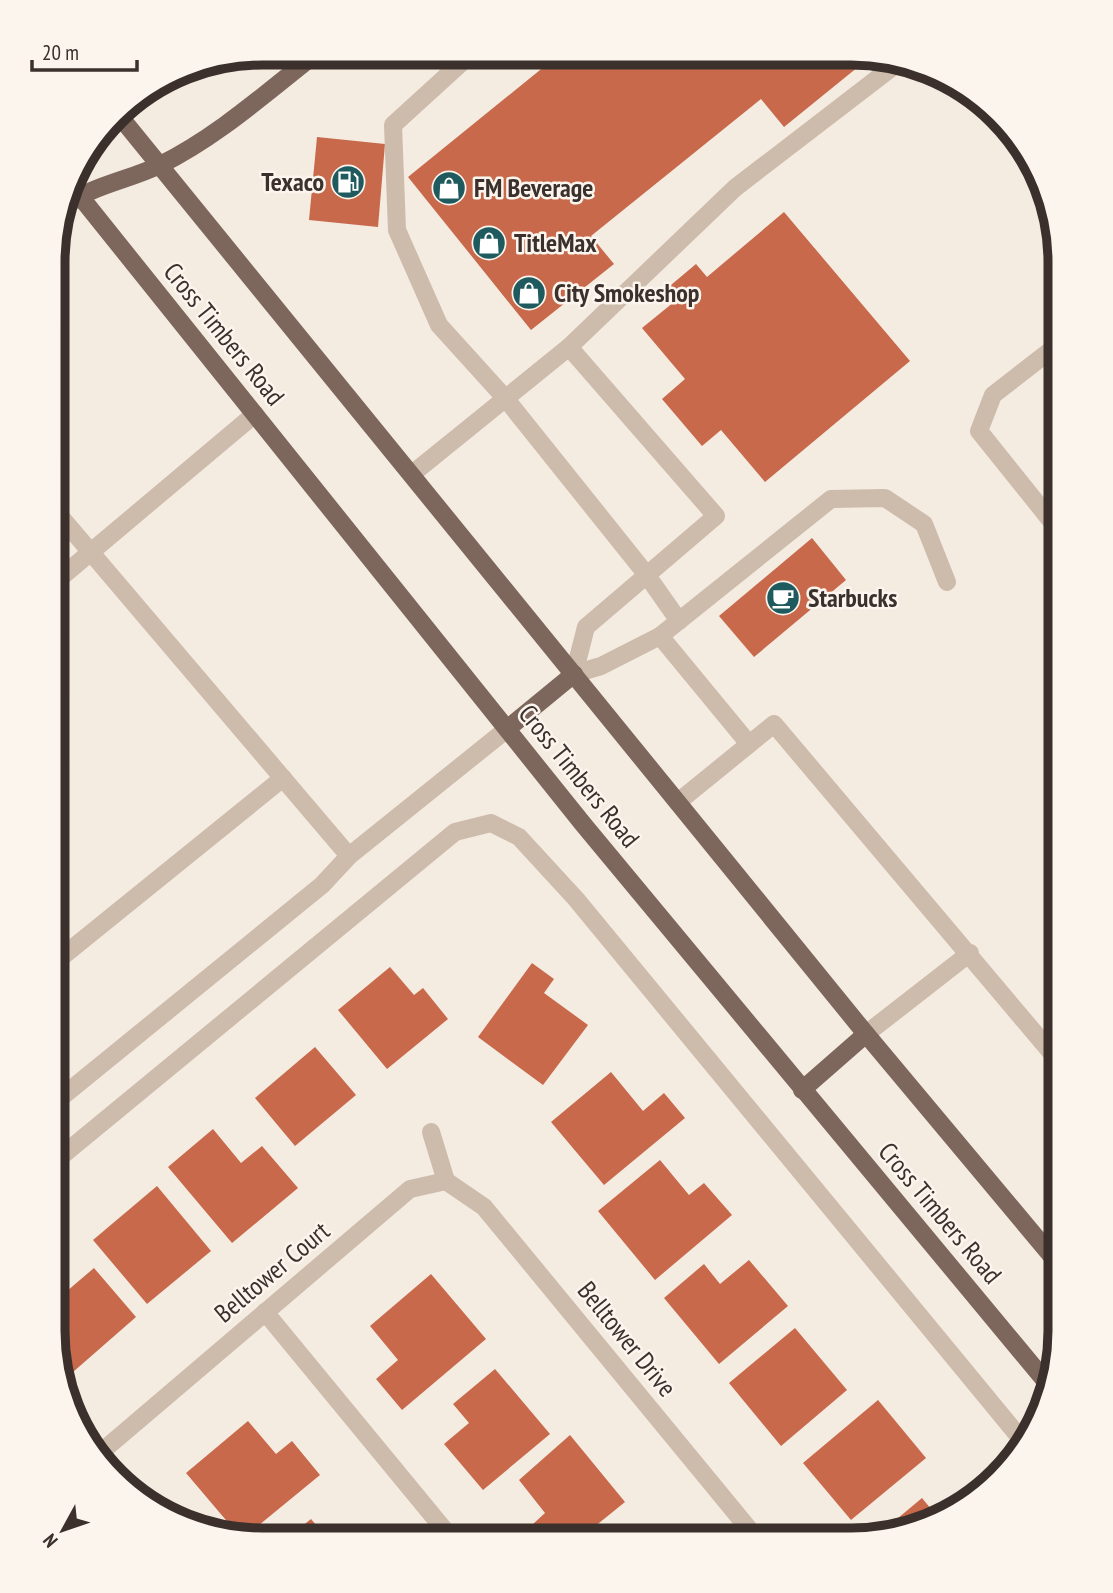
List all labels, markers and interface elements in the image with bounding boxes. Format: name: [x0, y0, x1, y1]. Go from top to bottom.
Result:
scale bar: [32, 28, 136, 72]
text: 20 m: [42, 39, 79, 66]
fuel station icon: Texaco: [329, 163, 367, 201]
place label: Texaco: [261, 165, 324, 198]
shop icon: FM Beverage: [430, 169, 468, 207]
place label: FM Beverage: [474, 171, 593, 204]
shop icon: TitleMax: [470, 224, 508, 262]
place label: TitleMax: [514, 226, 597, 259]
street label: Cross Timbers Road: [157, 256, 292, 412]
shop icon: City Smokeshop: [510, 274, 548, 312]
place label: City Smokeshop: [554, 276, 699, 309]
cafe icon: Starbucks: [764, 579, 802, 617]
place label: Starbucks: [808, 581, 897, 614]
street label: Cross Timbers Road: [512, 698, 647, 854]
street label: Cross Timbers Road: [872, 1135, 1009, 1290]
street label: Belltower Court: [207, 1214, 336, 1329]
street label: Belltower Drive: [571, 1274, 684, 1403]
north arrow: [28, 1495, 98, 1565]
text: N: [37, 1529, 62, 1553]

